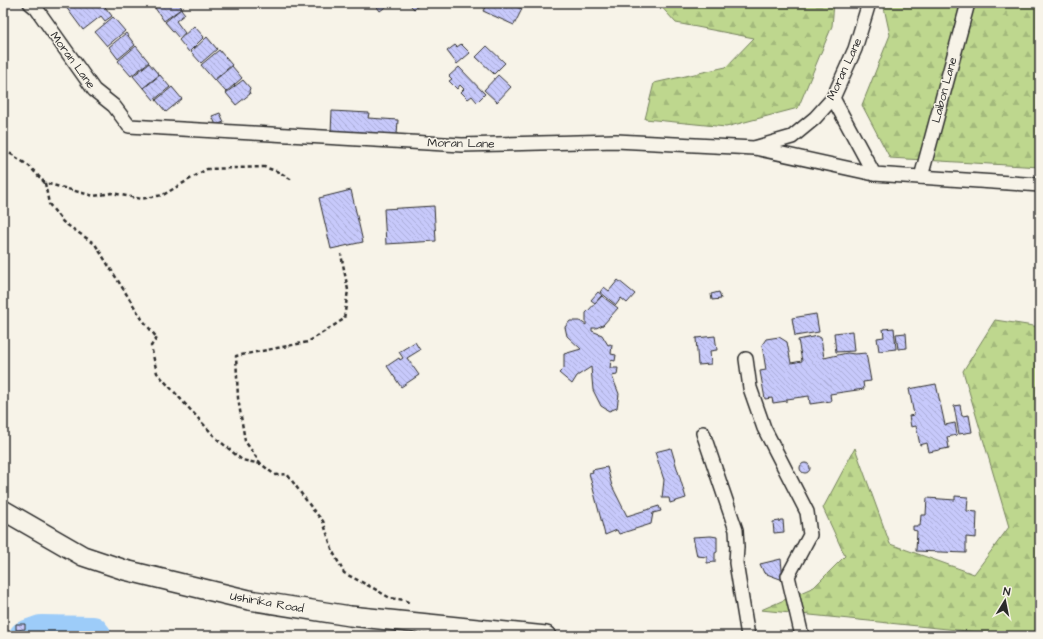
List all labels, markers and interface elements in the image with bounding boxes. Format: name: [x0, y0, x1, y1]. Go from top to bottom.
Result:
street label: Moran Lane: [46, 28, 99, 93]
street label: Moran Lane: [823, 35, 867, 103]
street label: Laibon Lane: [928, 55, 962, 125]
street label: Moran Lane: [427, 134, 495, 153]
north arrow: [985, 581, 1025, 621]
text: N: [1002, 584, 1011, 600]
street label: Ushirika Road: [229, 588, 305, 617]

